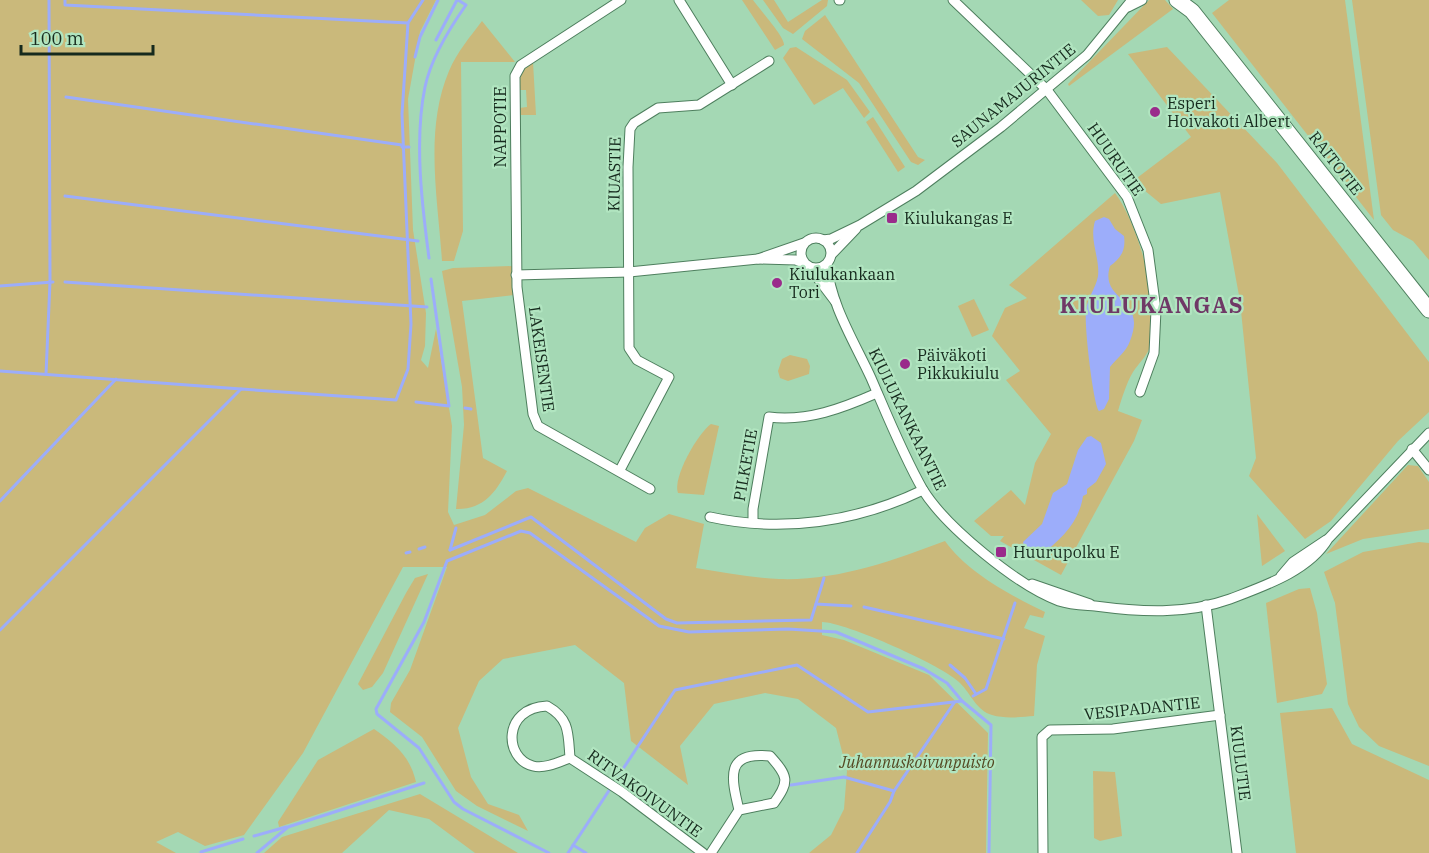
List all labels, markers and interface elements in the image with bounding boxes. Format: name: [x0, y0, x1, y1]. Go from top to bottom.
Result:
scale bar: [21, 18, 153, 56]
text: 100 m: [30, 27, 84, 50]
street label: SAUNAMAJURINTIE: [947, 39, 1079, 151]
street label: NAPPOTIE: [490, 87, 510, 167]
place label: Esperi Hoivakoti Albert: [1167, 93, 1290, 131]
marker: Esperi Hoivakoti Albert: [1148, 105, 1162, 119]
street label: HUURUTIE: [1084, 119, 1148, 199]
street label: RAITOTIE: [1305, 127, 1367, 199]
street label: KIUASTIE: [603, 137, 625, 211]
place label: Kiulukangas E: [904, 208, 1012, 228]
marker: Kiulukangas E: [885, 211, 899, 225]
place label: Kiulukankaan Tori: [789, 264, 895, 302]
marker: Kiulukankaan Tori: [770, 276, 784, 290]
district label: KIULUKANGAS: [1060, 290, 1244, 319]
street label: LAKEISENTIE: [525, 305, 559, 413]
street label: KIULUKANKAANTIE: [865, 344, 951, 494]
place label: Päiväkoti Pikkukiulu: [917, 345, 1000, 383]
marker: Päiväkoti Pikkukiulu: [898, 357, 912, 371]
street label: PILKETIE: [729, 427, 761, 503]
place label: Huurupolku E: [1013, 542, 1120, 562]
marker: Huurupolku E: [994, 545, 1008, 559]
street label: VESIPADANTIE: [1083, 692, 1201, 724]
street label: KIULUTIE: [1226, 724, 1256, 802]
street label: RITVAKOIVUNTIE: [584, 745, 706, 841]
park label: Juhannuskoivunpuisto: [838, 752, 995, 772]

